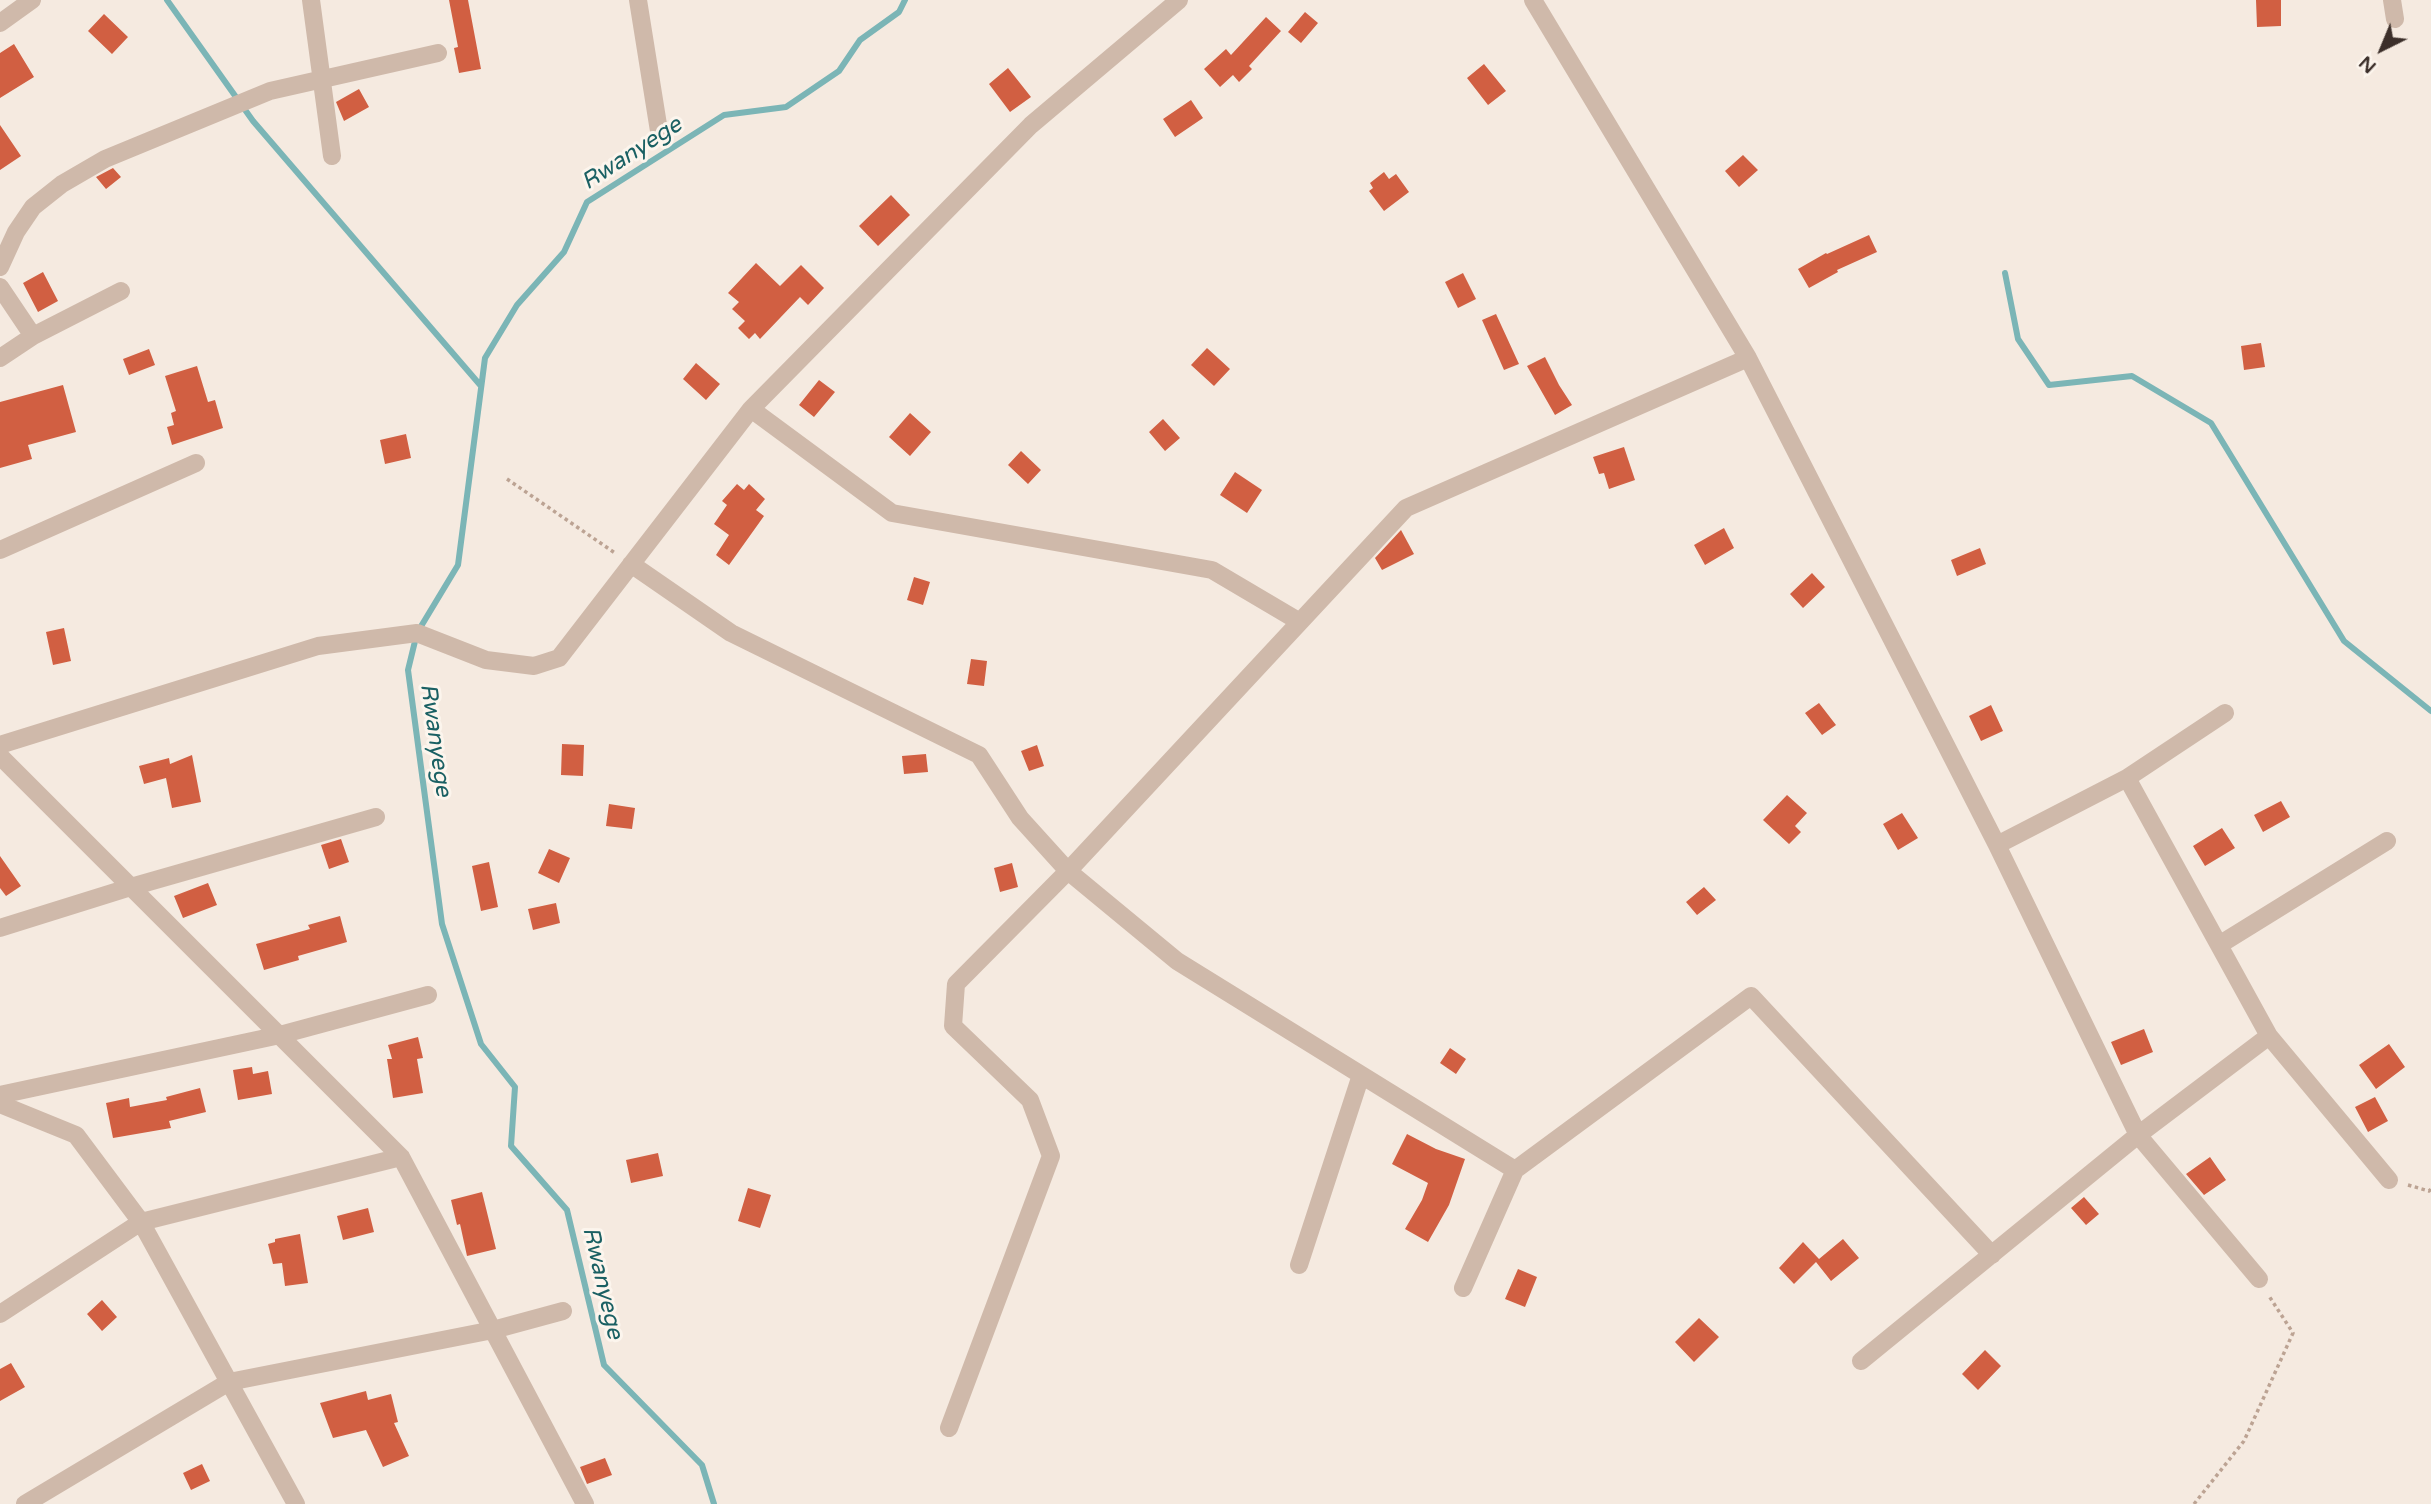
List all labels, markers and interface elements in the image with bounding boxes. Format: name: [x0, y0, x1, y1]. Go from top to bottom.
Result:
north arrow: [2347, 14, 2417, 84]
text: N: [2355, 51, 2381, 78]
water label: Rwanyege: [577, 111, 687, 197]
water label: Rwanyege: [413, 682, 457, 798]
water label: Rwanyege: [576, 1224, 628, 1342]

